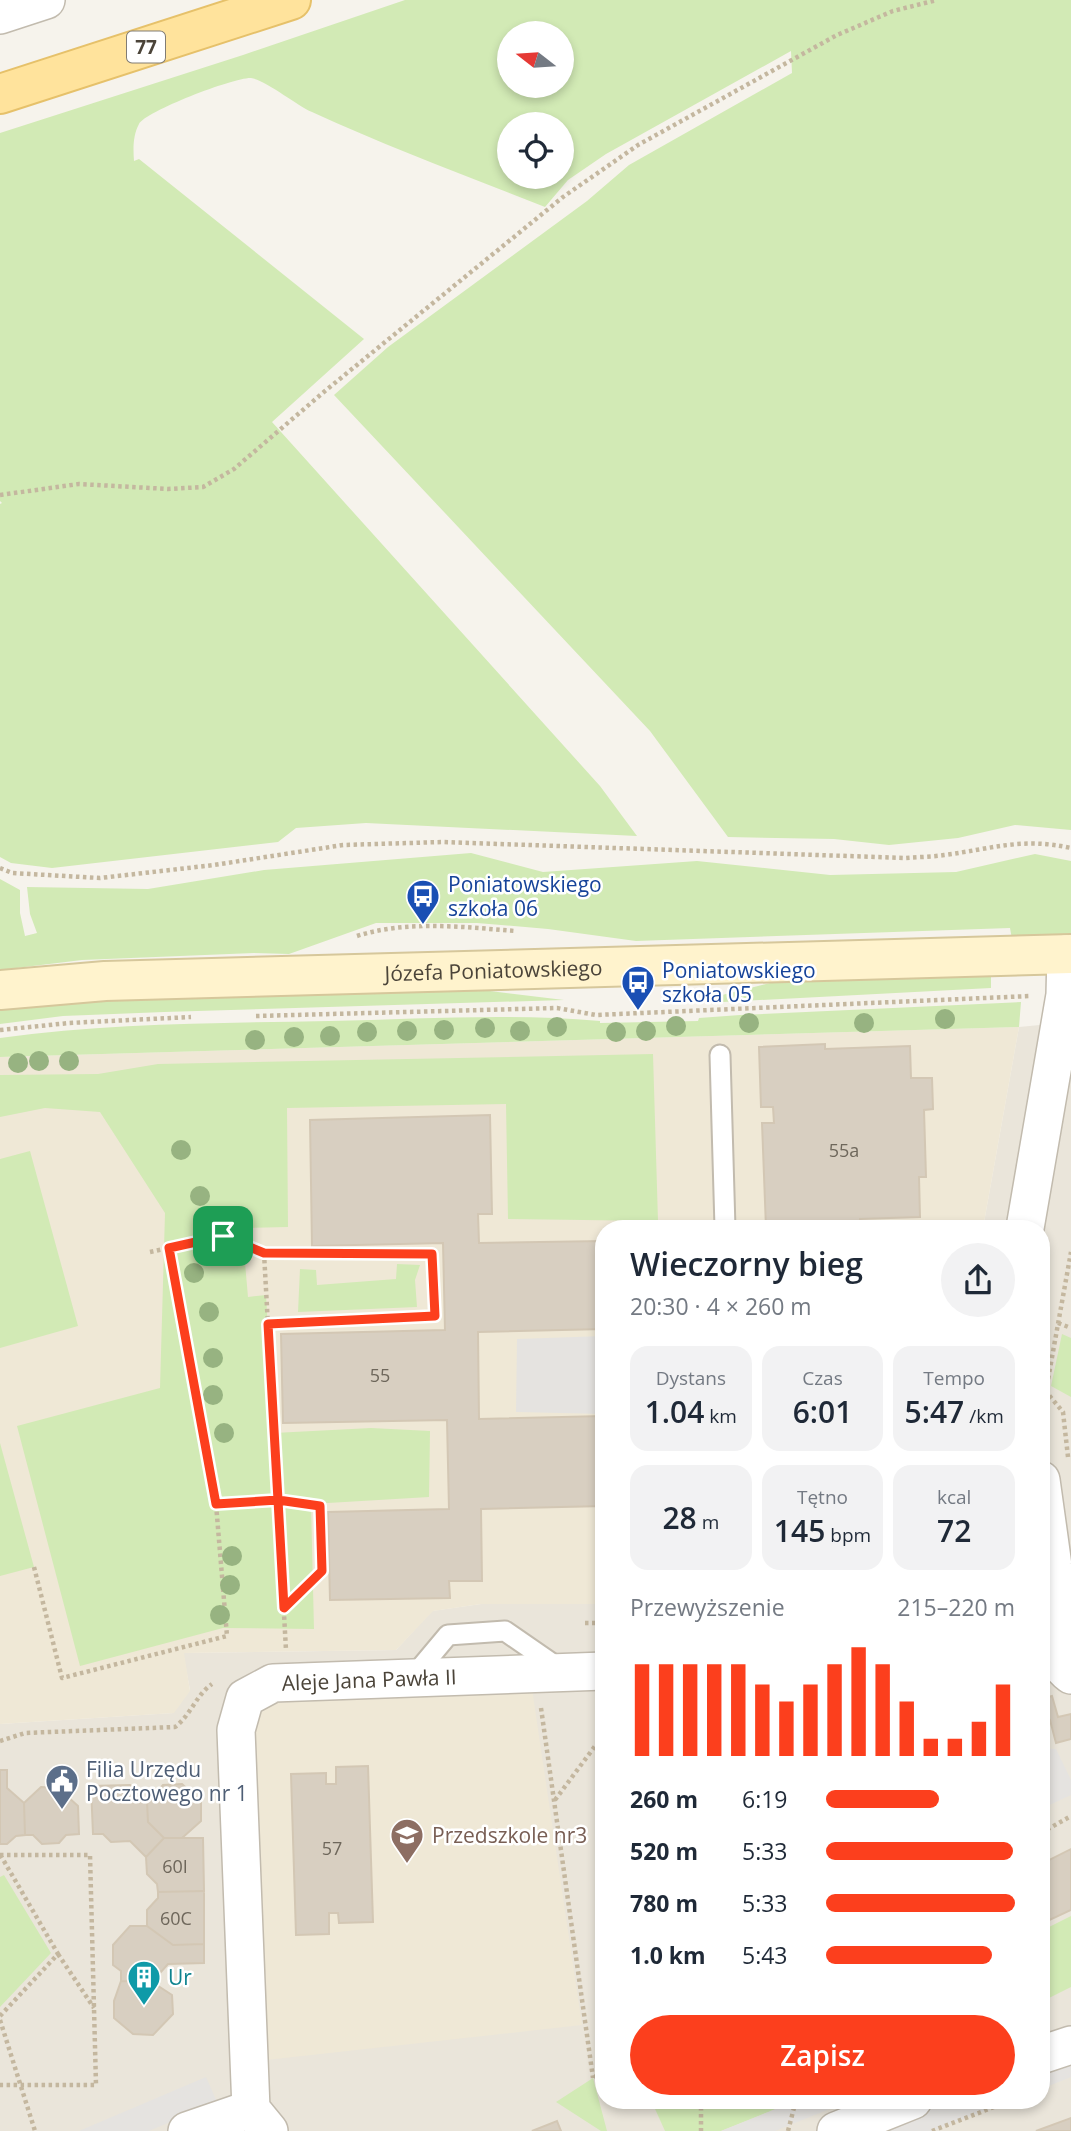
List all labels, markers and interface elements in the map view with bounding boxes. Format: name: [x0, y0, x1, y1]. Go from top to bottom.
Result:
north arrow: [497, 21, 574, 98]
map controls: [497, 21, 574, 189]
road number: 77: [127, 32, 165, 62]
button: locate: [497, 112, 574, 189]
place label: Poniatowskiego szkoła 06: [448, 870, 602, 922]
bus stop icon: Poniatowskiego szkoła 06: [404, 877, 442, 926]
street label: Józefa Poniatowskiego: [382, 953, 603, 987]
place label: Poniatowskiego szkoła 05: [662, 956, 816, 1008]
bus stop icon: Poniatowskiego szkoła 05: [619, 963, 657, 1012]
house number: 55a: [829, 1138, 859, 1162]
pin: [193, 1206, 253, 1266]
icon: arrive: [204, 1217, 242, 1255]
text: Wieczorny bieg: [630, 1242, 863, 1285]
button: share: [941, 1243, 1015, 1317]
text: 20:30 · 4 × 260 m: [630, 1290, 812, 1322]
house number: 55: [370, 1363, 390, 1387]
text: Dystans: [656, 1365, 726, 1391]
text: Czas: [802, 1365, 843, 1391]
text: Tempo: [923, 1365, 985, 1391]
text: 1.04: [645, 1391, 704, 1432]
text: 6:01: [793, 1391, 852, 1432]
text: 5:47: [905, 1391, 964, 1432]
text: km: [704, 1403, 737, 1429]
text: /km: [964, 1403, 1004, 1429]
text: Tętno: [797, 1484, 848, 1510]
text: kcal: [937, 1484, 971, 1510]
text: 28: [662, 1497, 697, 1538]
text: m: [697, 1509, 719, 1535]
text: 145: [774, 1510, 825, 1551]
text: 72: [937, 1510, 971, 1551]
text: bpm: [825, 1522, 871, 1548]
text: Przewyższenie: [630, 1591, 785, 1623]
text: 215–220 m: [897, 1591, 1015, 1623]
street label: Aleje Jana Pawła II: [281, 1662, 457, 1697]
place label: Filia Urzędu Pocztowego nr 1: [86, 1755, 248, 1807]
public building icon: Filia Urzędu Pocztowego nr 1: [43, 1762, 81, 1811]
text: 260 m: [630, 1783, 698, 1815]
text: 6:19: [742, 1783, 788, 1815]
school or university icon: Przedszkole nr3: [388, 1816, 426, 1865]
place label: Przedszkole nr3: [432, 1821, 587, 1849]
text: 520 m: [630, 1835, 698, 1867]
text: 5:33: [742, 1835, 788, 1867]
house number: 57: [322, 1836, 342, 1860]
house number: 60I: [162, 1854, 188, 1878]
text: 780 m: [630, 1887, 698, 1919]
text: 5:33: [742, 1887, 788, 1919]
house number: 60C: [160, 1906, 192, 1930]
text: 1.0 km: [630, 1939, 706, 1971]
text: 5:43: [742, 1939, 788, 1971]
building icon: Ur: [125, 1958, 163, 2007]
place label: Ur: [168, 1963, 192, 1991]
button: Zapisz: [630, 2015, 1015, 2095]

